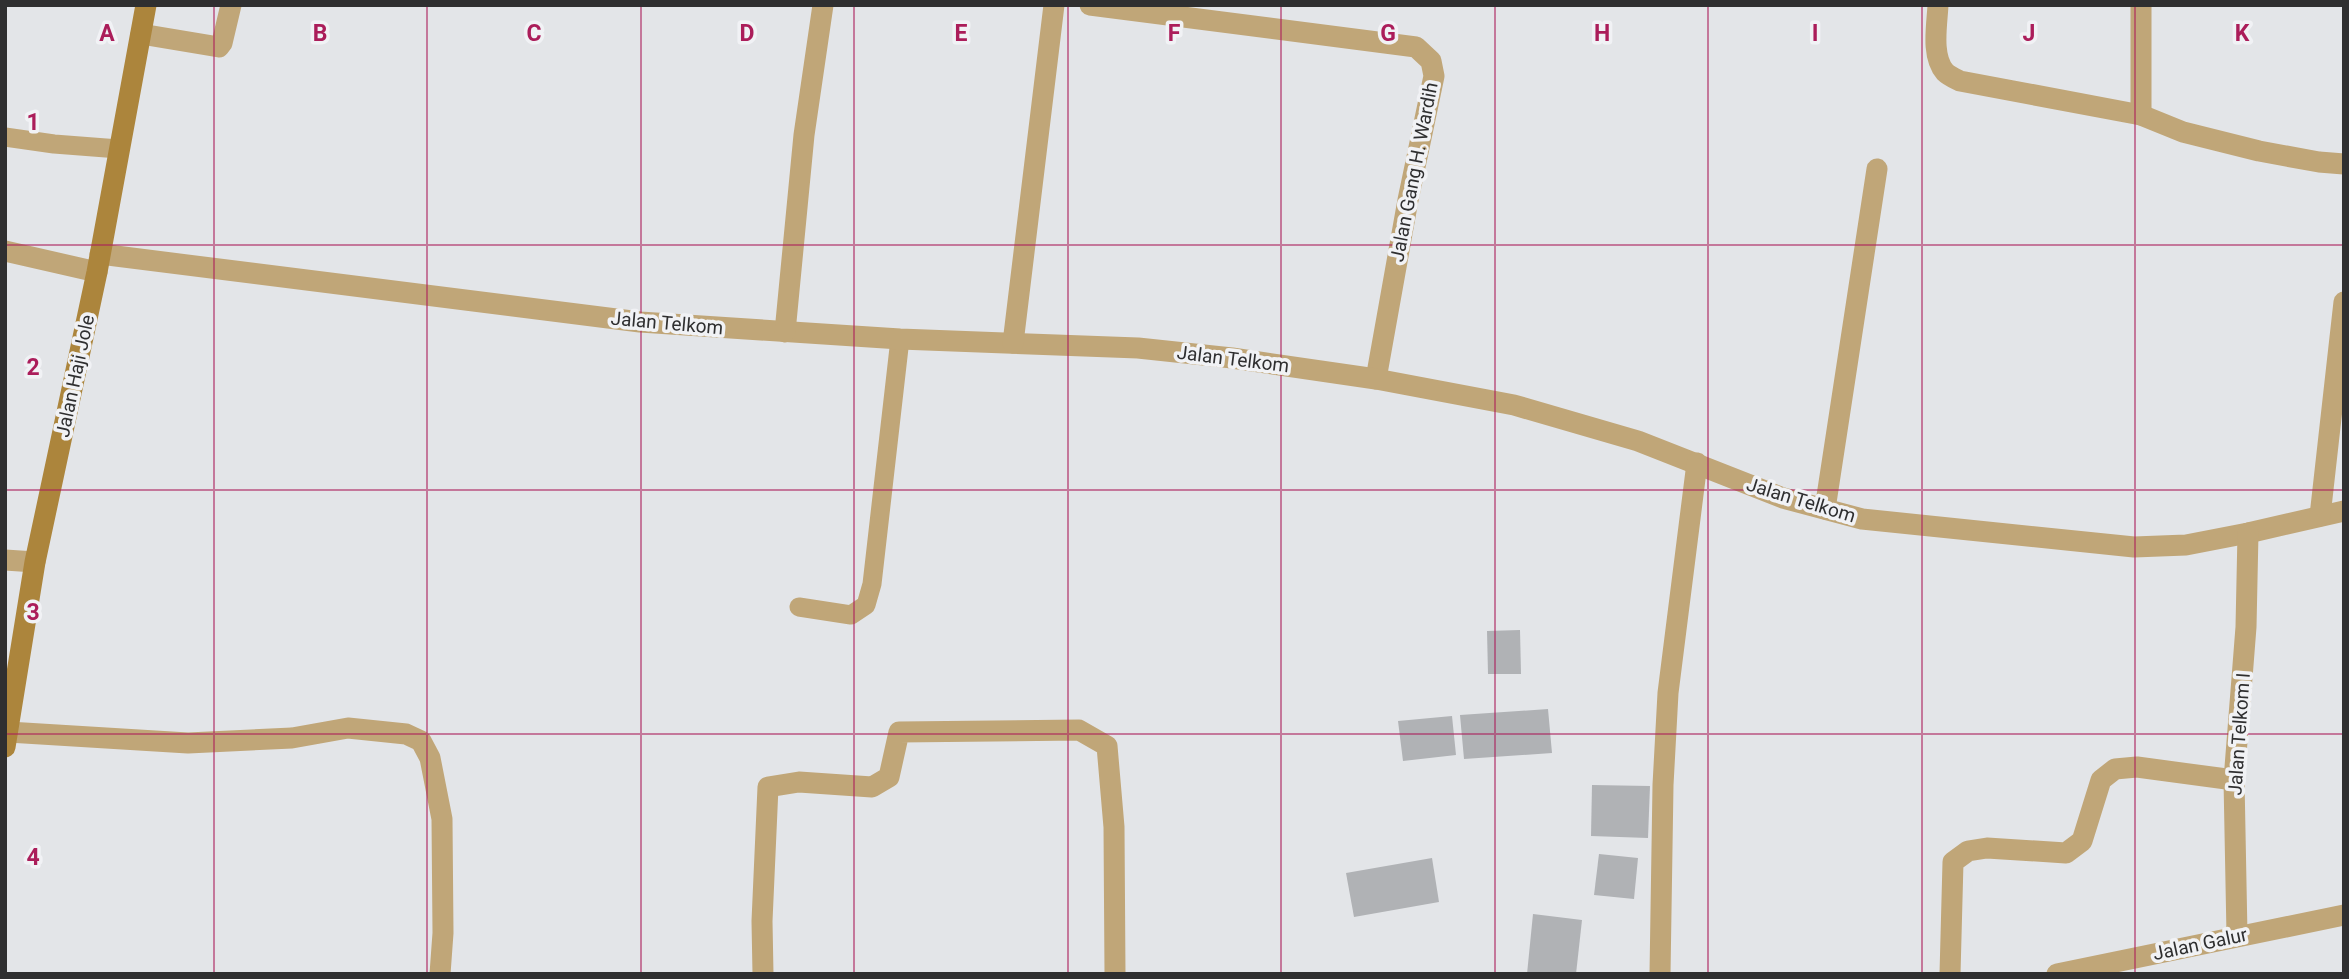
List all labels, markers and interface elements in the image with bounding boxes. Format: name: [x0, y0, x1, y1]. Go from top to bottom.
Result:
text: A: [99, 20, 115, 47]
text: B: [313, 20, 327, 47]
text: C: [526, 20, 542, 47]
text: D: [740, 20, 754, 47]
text: E: [955, 20, 968, 47]
text: F: [1168, 20, 1181, 47]
text: G: [1380, 20, 1396, 47]
text: H: [1594, 20, 1610, 47]
text: I: [1812, 20, 1818, 47]
text: J: [2023, 20, 2035, 47]
text: K: [2235, 20, 2250, 47]
street label: Jalan Gang H. Wardih: [1385, 80, 1443, 264]
text: 1: [26, 109, 40, 136]
street label: Jalan Telkom: [610, 307, 724, 339]
street label: Jalan Haji Jole: [51, 313, 99, 439]
street label: Jalan Telkom: [1176, 341, 1290, 377]
text: 2: [26, 354, 40, 381]
street label: Jalan Telkom: [1744, 473, 1858, 527]
text: 3: [26, 599, 40, 626]
street label: Jalan Telkom I: [2223, 672, 2255, 796]
text: 4: [26, 844, 40, 871]
street label: Jalan Galur: [2151, 923, 2250, 965]

